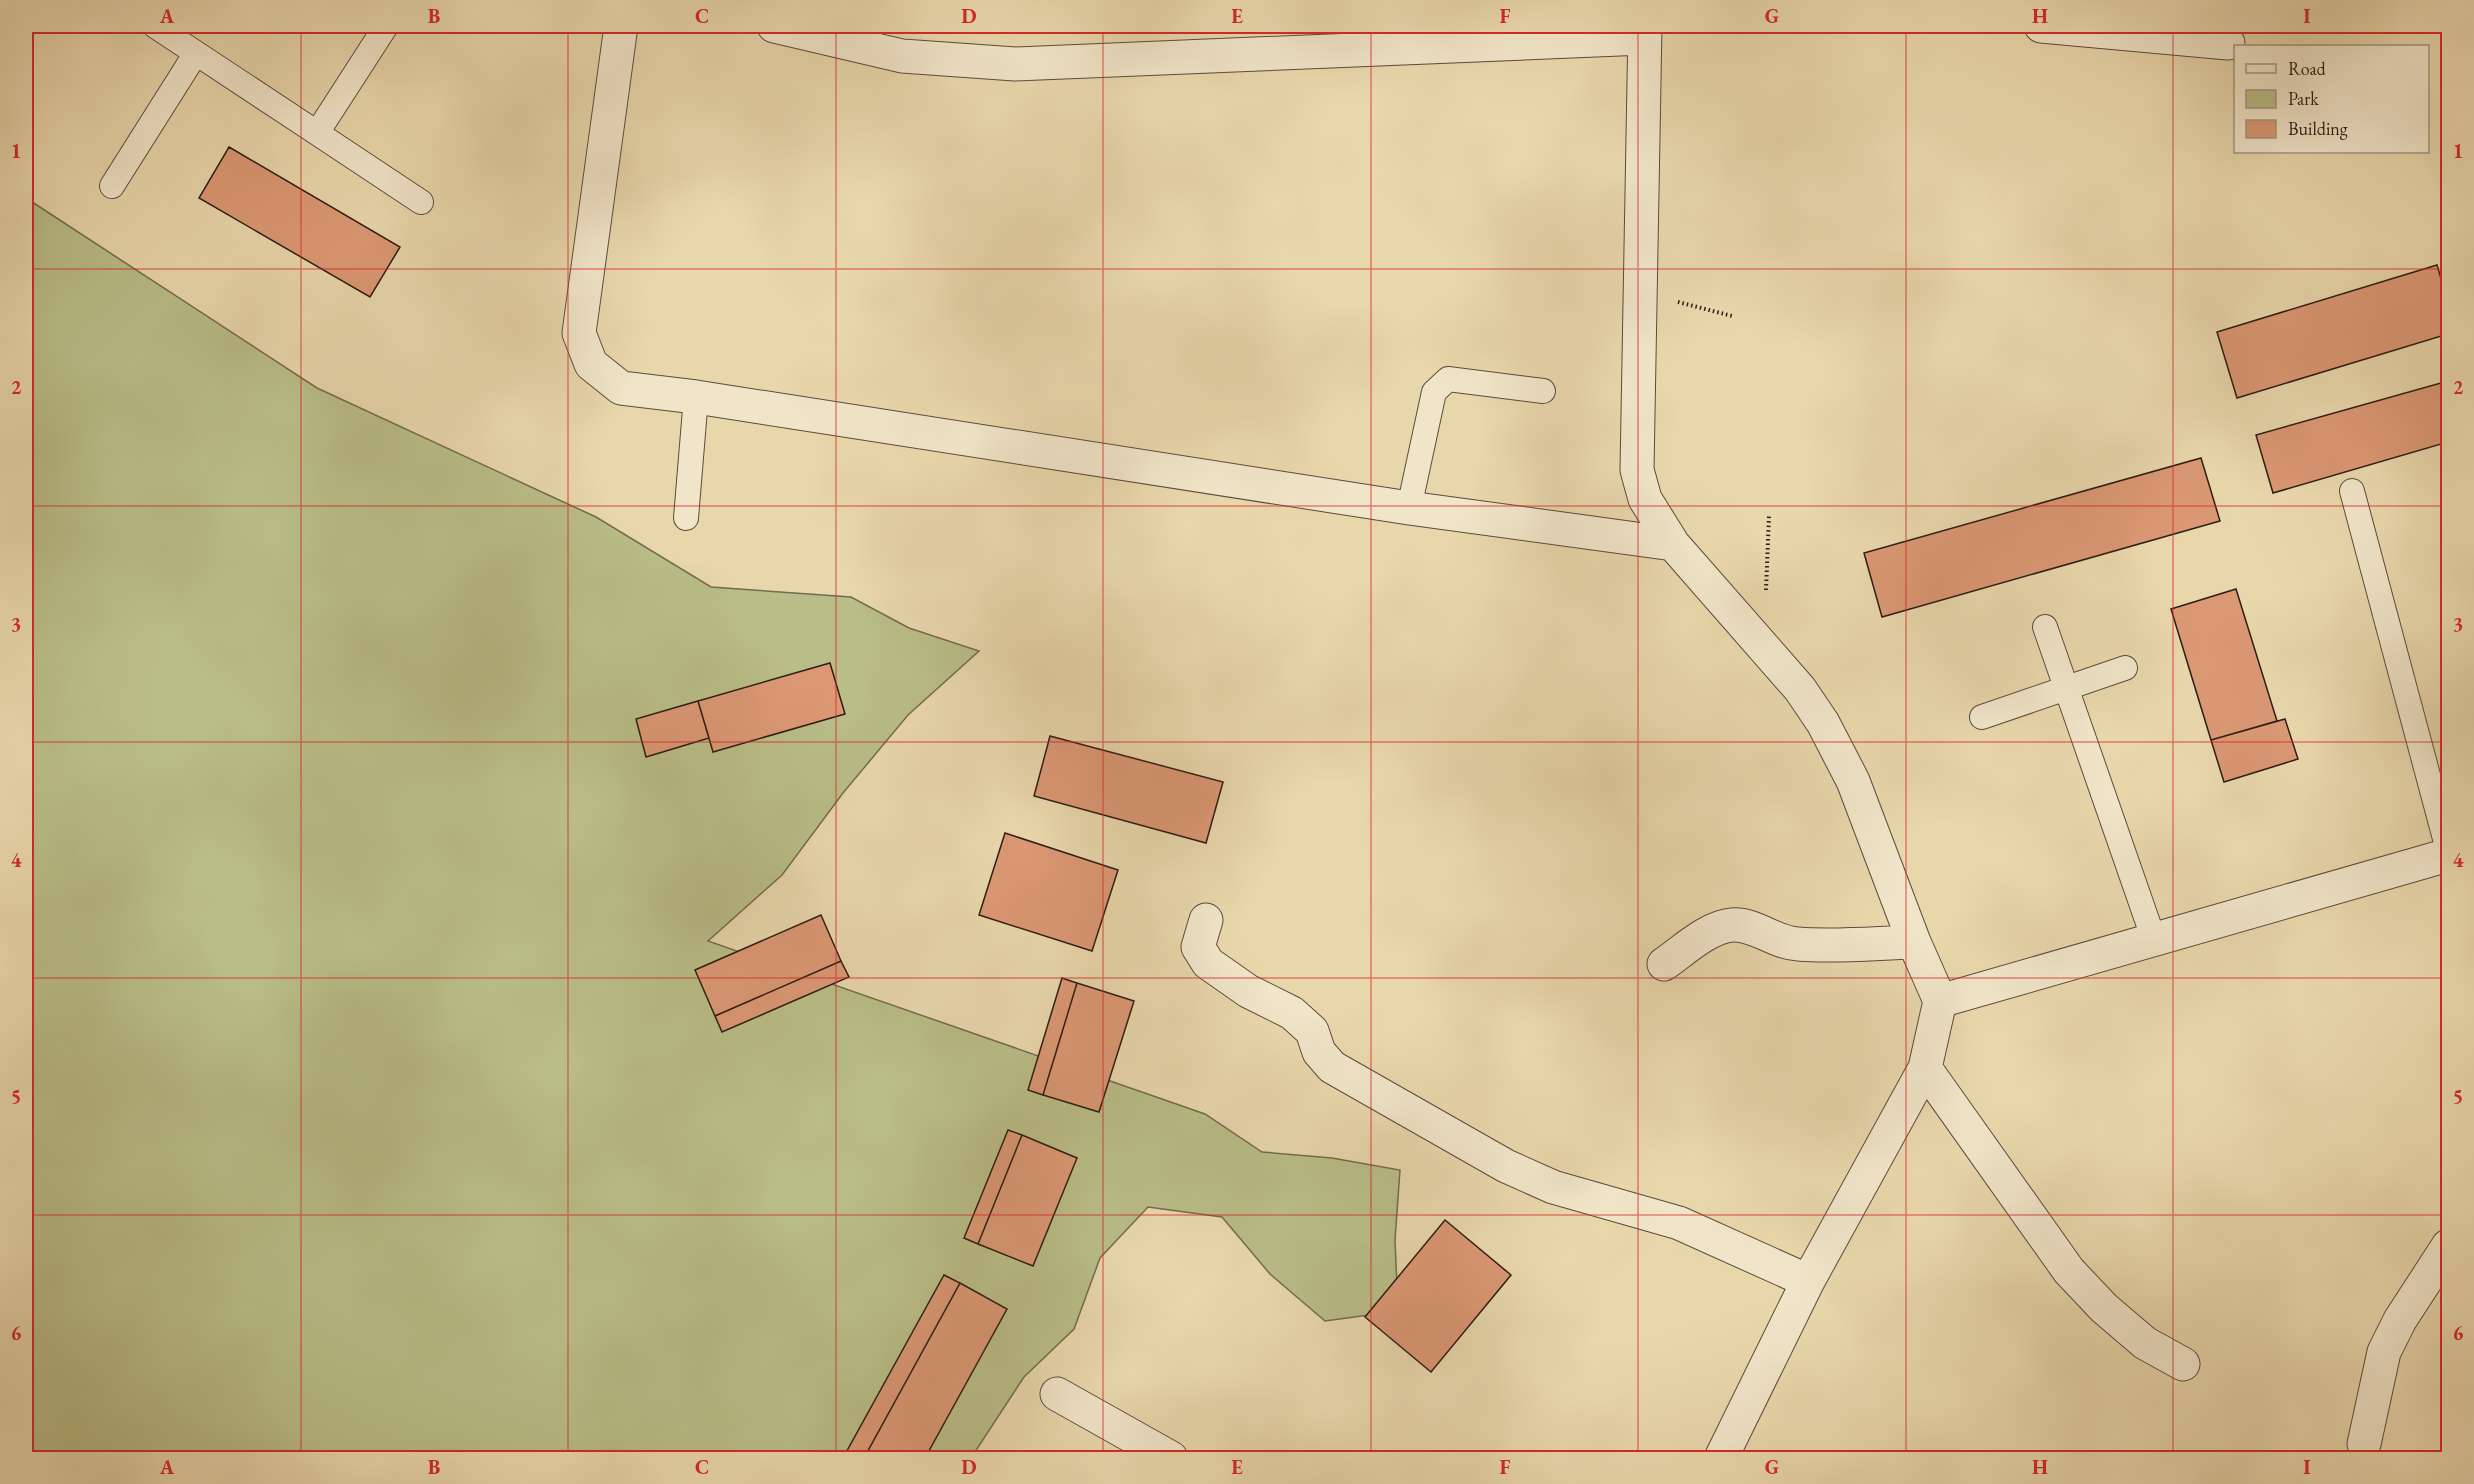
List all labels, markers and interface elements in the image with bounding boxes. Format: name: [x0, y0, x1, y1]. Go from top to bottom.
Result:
text: A: [159, 3, 175, 29]
text: B: [428, 3, 440, 29]
text: C: [695, 3, 709, 29]
text: D: [961, 3, 977, 29]
text: E: [1231, 3, 1243, 29]
text: F: [1500, 3, 1511, 29]
text: G: [1765, 3, 1779, 29]
text: H: [2032, 3, 2048, 29]
text: I: [2303, 3, 2311, 29]
legend: [2234, 45, 2429, 153]
text: Road: [2288, 57, 2327, 80]
text: Park: [2288, 87, 2319, 110]
text: Building: [2288, 117, 2348, 140]
text: 1: [11, 138, 21, 164]
text: 1: [2453, 138, 2463, 164]
text: 2: [11, 374, 22, 400]
text: 2: [2453, 374, 2464, 400]
text: 3: [11, 611, 21, 637]
text: 3: [2453, 611, 2463, 637]
text: 4: [11, 847, 22, 873]
text: 4: [2453, 847, 2464, 873]
text: 5: [11, 1083, 21, 1109]
text: 5: [2453, 1083, 2463, 1109]
text: 6: [11, 1320, 22, 1346]
text: 6: [2453, 1320, 2464, 1346]
text: A: [159, 1454, 175, 1480]
text: B: [428, 1454, 440, 1480]
text: C: [695, 1454, 709, 1480]
text: D: [961, 1454, 977, 1480]
text: E: [1231, 1454, 1243, 1480]
text: F: [1500, 1454, 1511, 1480]
text: G: [1765, 1454, 1779, 1480]
text: H: [2032, 1454, 2048, 1480]
text: I: [2303, 1454, 2311, 1480]

